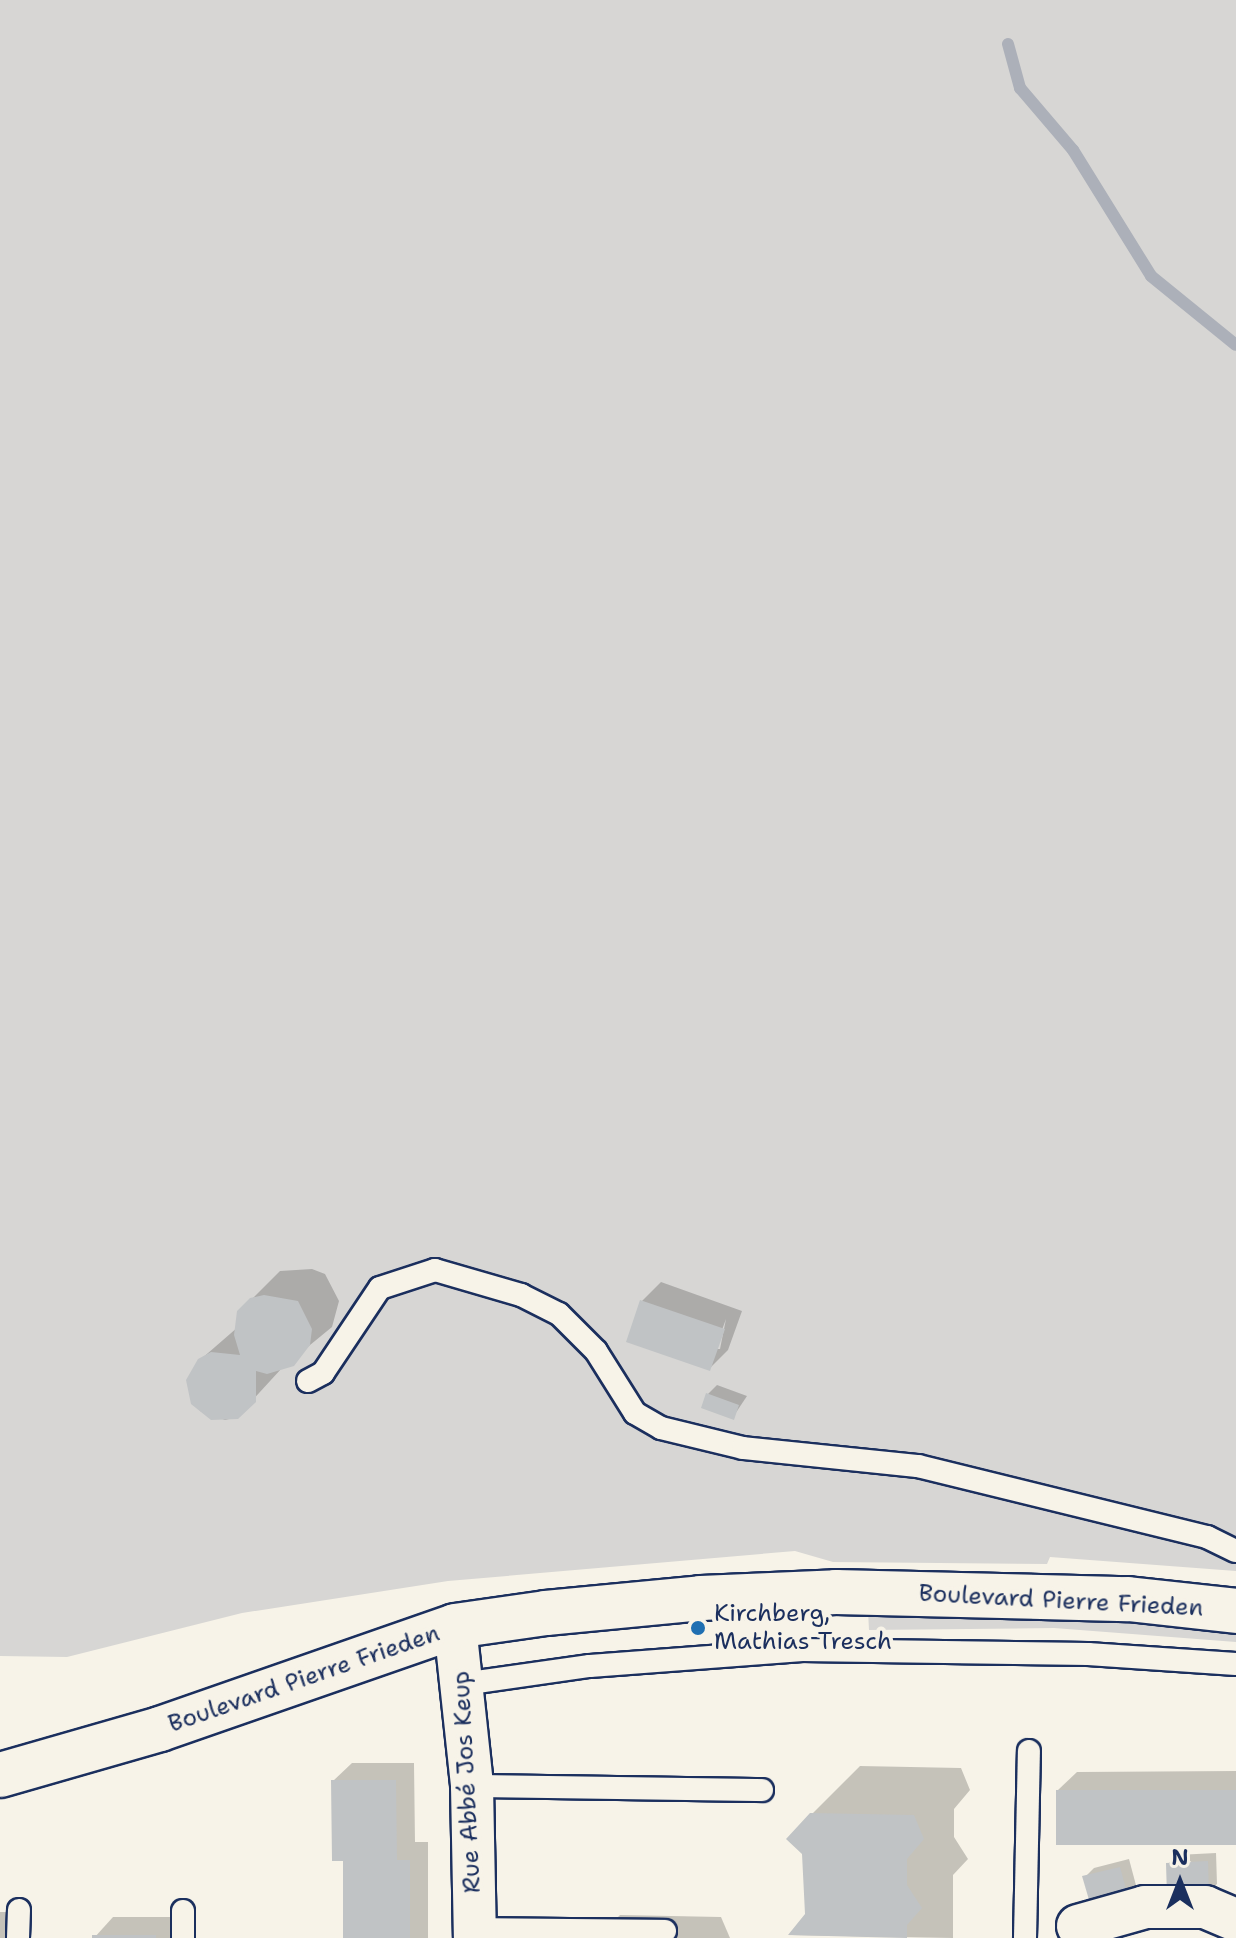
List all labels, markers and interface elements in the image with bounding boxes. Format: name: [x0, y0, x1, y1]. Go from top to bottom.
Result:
street label: Boulevard Pierre Frieden: [918, 1579, 1204, 1623]
place label: Kirchberg, Mathias Tresch: [714, 1600, 892, 1656]
street label: Boulevard Pierre Frieden: [165, 1619, 443, 1739]
marker: Kirchberg, Mathias Tresch: [689, 1619, 707, 1637]
street label: Rue Abbé Jos Keup: [447, 1670, 487, 1894]
north arrow: [1140, 1842, 1220, 1922]
text: N: [1171, 1843, 1189, 1872]

